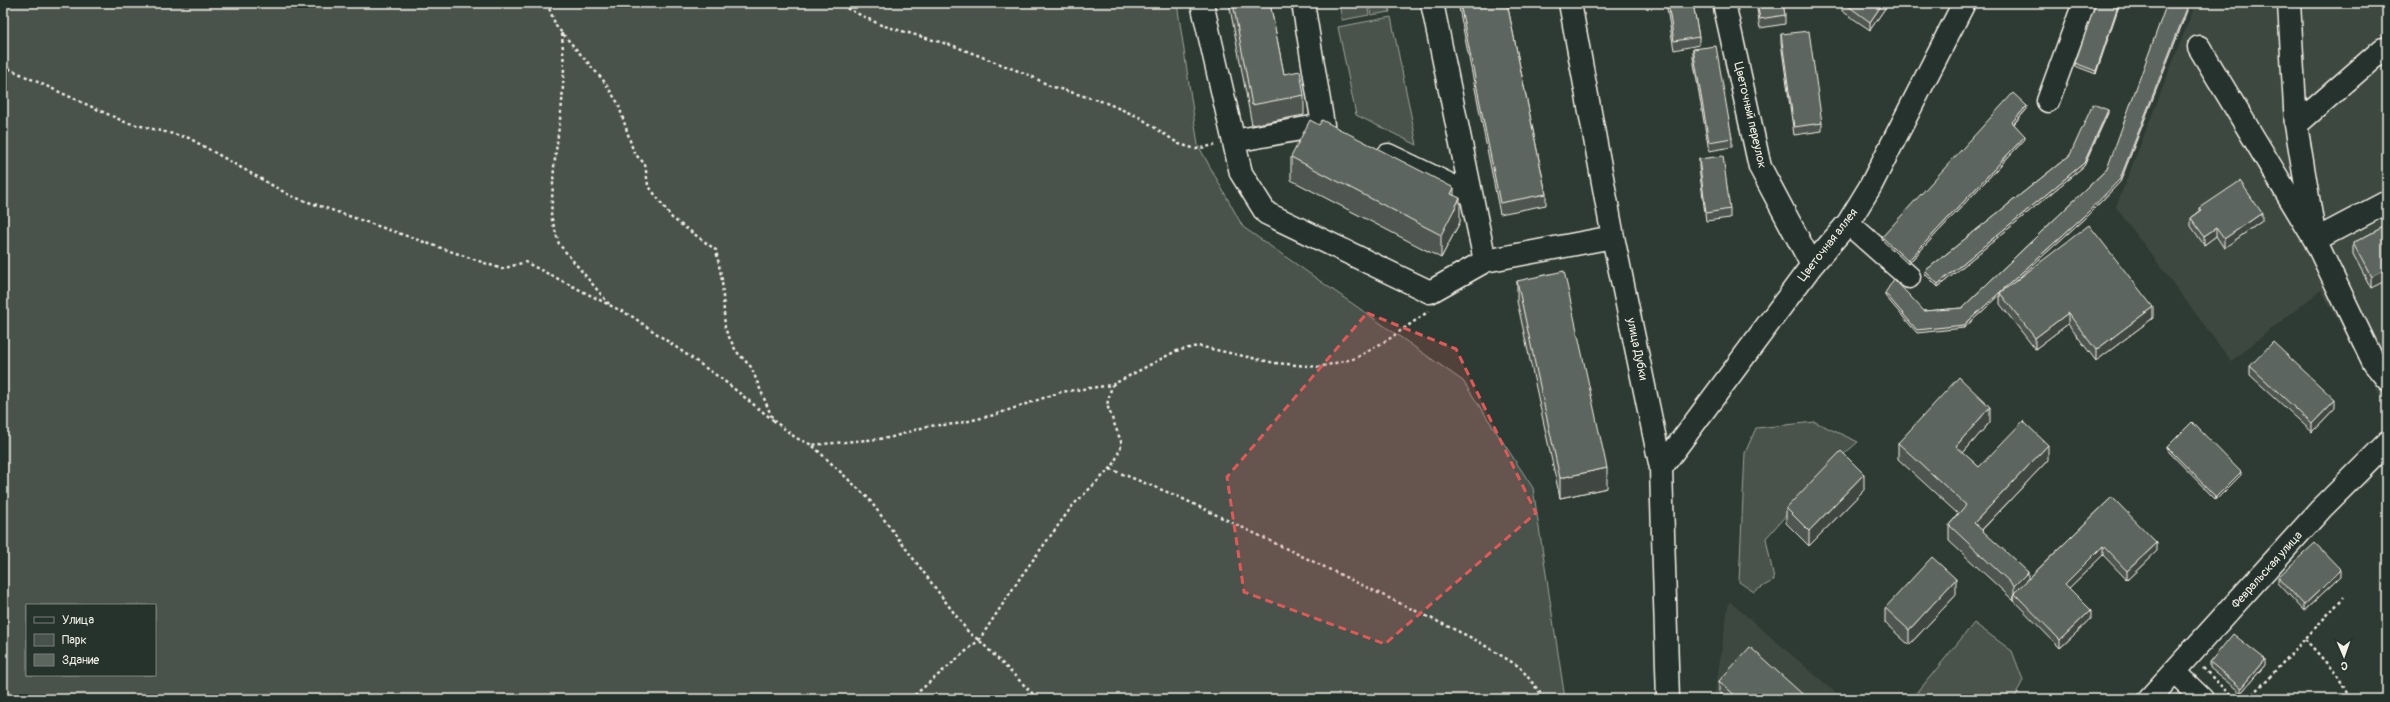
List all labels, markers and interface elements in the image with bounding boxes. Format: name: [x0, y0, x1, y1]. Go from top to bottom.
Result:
street label: Цветочный переулок: [1730, 60, 1770, 170]
street label: Цветочная аллея: [1795, 205, 1861, 284]
street label: улица Дубки: [1623, 316, 1651, 382]
street label: Февральская улица: [2228, 528, 2306, 612]
legend: [26, 604, 156, 676]
text: Улица: [62, 613, 94, 628]
text: Парк: [62, 633, 87, 648]
north arrow: [2324, 636, 2364, 676]
text: Здание: [62, 653, 99, 668]
text: С: [2341, 659, 2348, 672]

